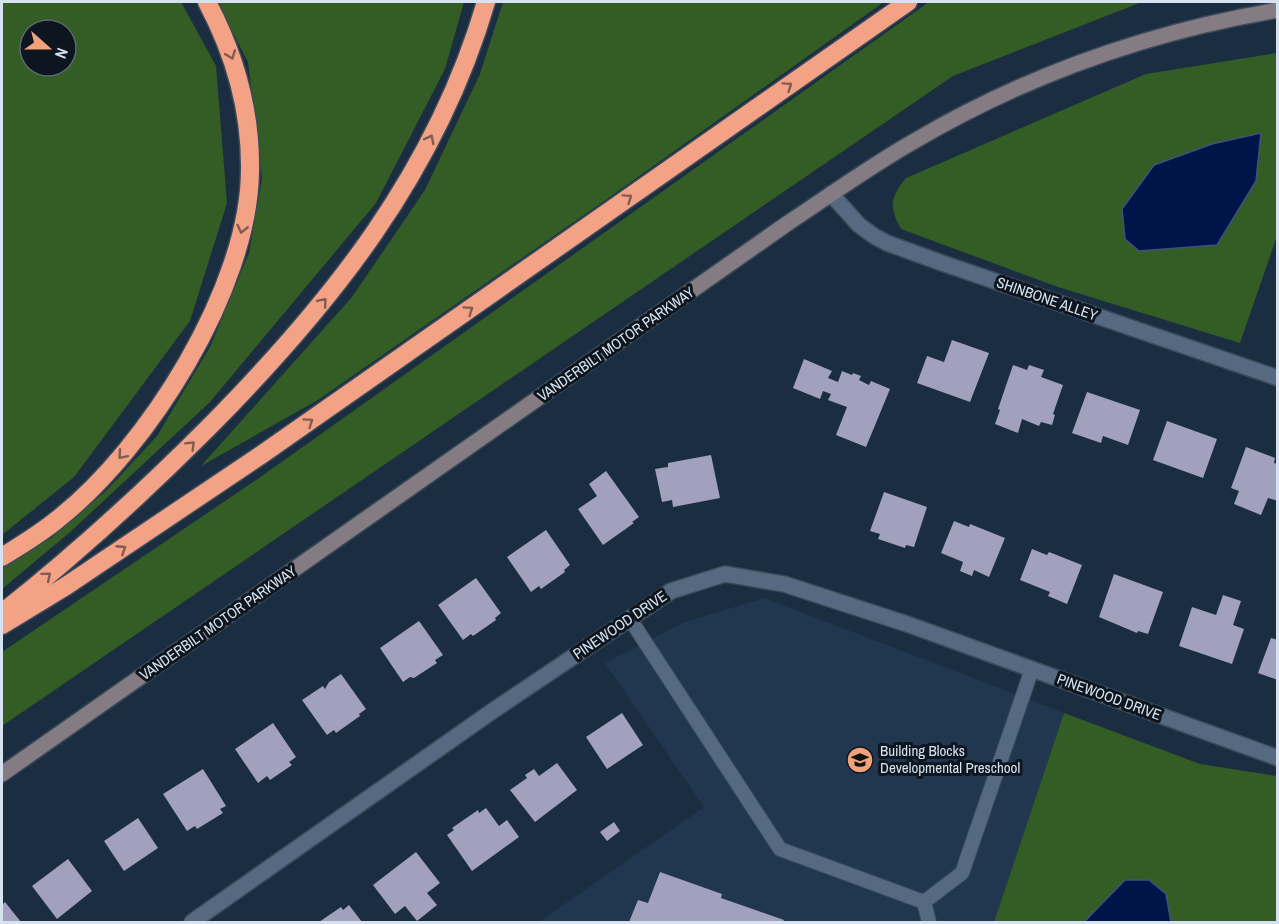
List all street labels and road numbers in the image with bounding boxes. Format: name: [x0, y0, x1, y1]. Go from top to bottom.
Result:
street label: SHINBONE ALLEY: [994, 271, 1101, 326]
street label: VANDERBILT MOTOR PARKWAY: [533, 281, 699, 406]
street label: VANDERBILT MOTOR PARKWAY: [135, 560, 301, 685]
street label: PINEWOOD DRIVE: [569, 585, 671, 664]
street label: PINEWOOD DRIVE: [1054, 668, 1164, 725]

